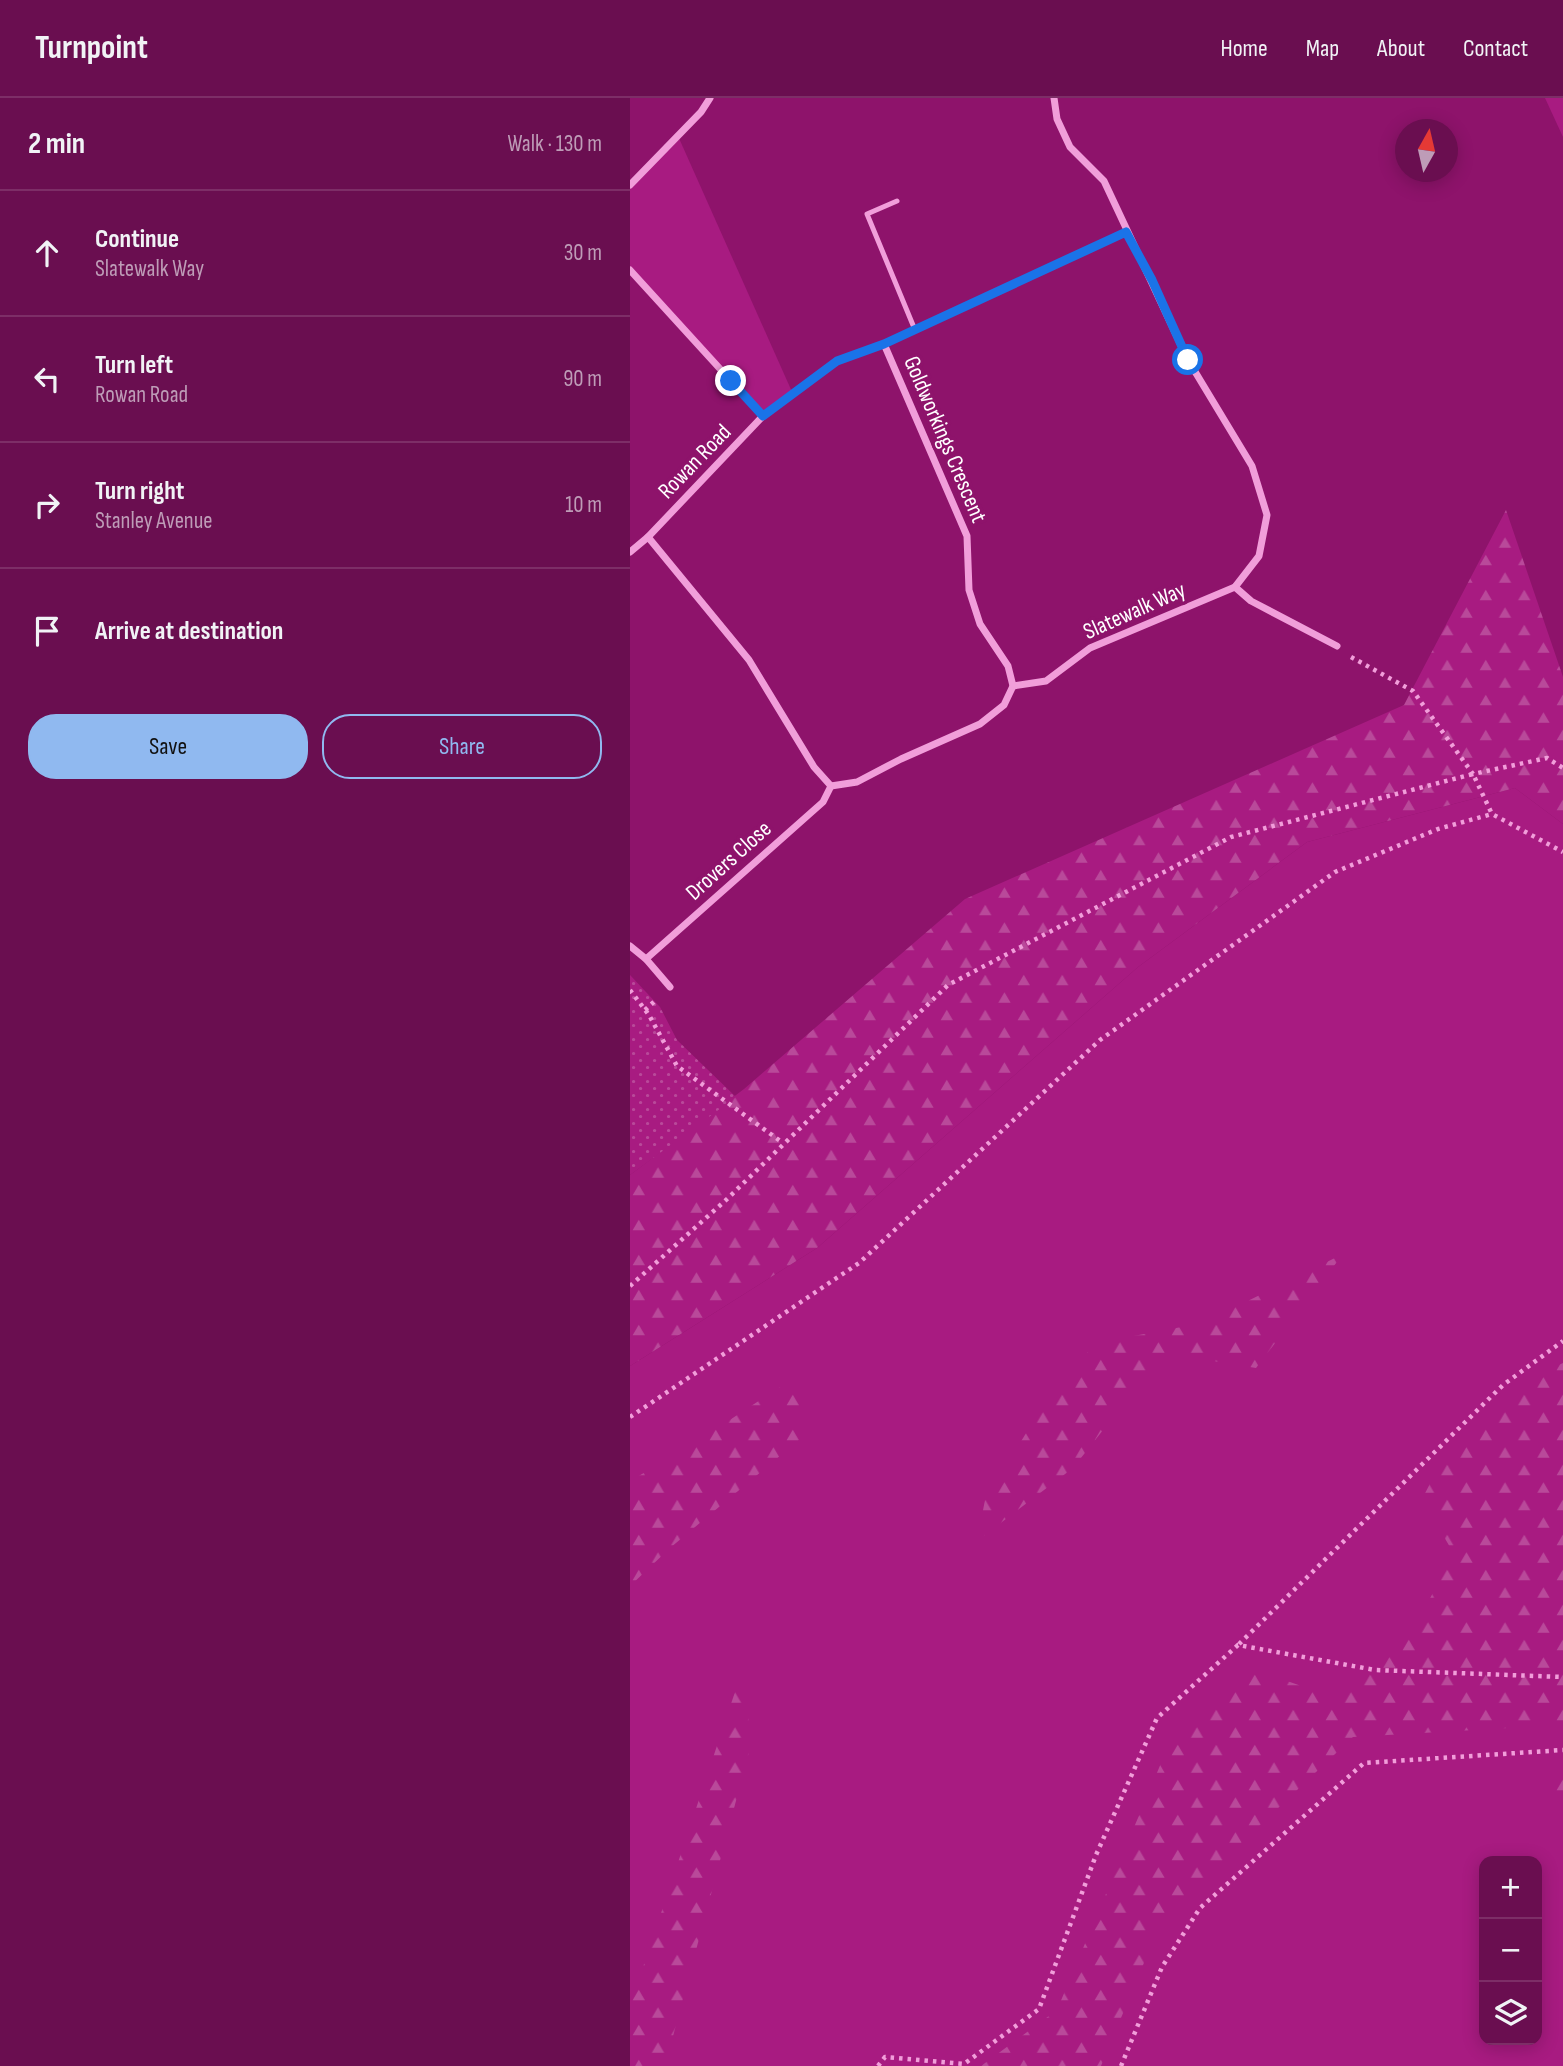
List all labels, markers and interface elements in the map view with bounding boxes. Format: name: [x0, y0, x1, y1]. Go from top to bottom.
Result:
text: Turnpoint: [35, 28, 148, 68]
text: Home: [1220, 34, 1268, 63]
text: Map: [1306, 34, 1339, 63]
text: About: [1377, 34, 1425, 63]
text: Contact: [1463, 34, 1528, 63]
north arrow: [1395, 119, 1458, 182]
text: 2 min: [28, 126, 85, 162]
text: Walk · 130 m: [507, 130, 602, 158]
text: Continue: [95, 224, 179, 255]
icon: ahead: [28, 234, 66, 272]
text: 30 m: [564, 239, 602, 267]
text: Slatewalk Way: [95, 255, 204, 283]
route start: [1172, 344, 1203, 375]
text: Turn left: [95, 350, 173, 381]
street label: Goldworkings Crescent: [897, 352, 993, 527]
icon: left: [28, 360, 66, 398]
text: 90 m: [563, 365, 602, 393]
route end: [715, 365, 746, 396]
text: Rowan Road: [95, 381, 188, 409]
street label: Rowan Road: [652, 418, 737, 505]
text: Turn right: [95, 476, 184, 507]
icon: right: [28, 486, 66, 524]
text: 10 m: [565, 491, 602, 519]
text: Stanley Avenue: [95, 507, 213, 535]
street label: Slatewalk Way: [1079, 576, 1190, 646]
icon: arrive: [28, 612, 66, 650]
text: Arrive at destination: [95, 616, 283, 647]
button: Save: [28, 714, 308, 779]
button: Share: [322, 714, 602, 779]
street label: Drovers Close: [680, 815, 777, 906]
map controls: [1479, 1856, 1542, 2045]
button: +: [1479, 1856, 1542, 1919]
button: −: [1479, 1919, 1542, 1982]
button: layers: [1479, 1982, 1542, 2045]

